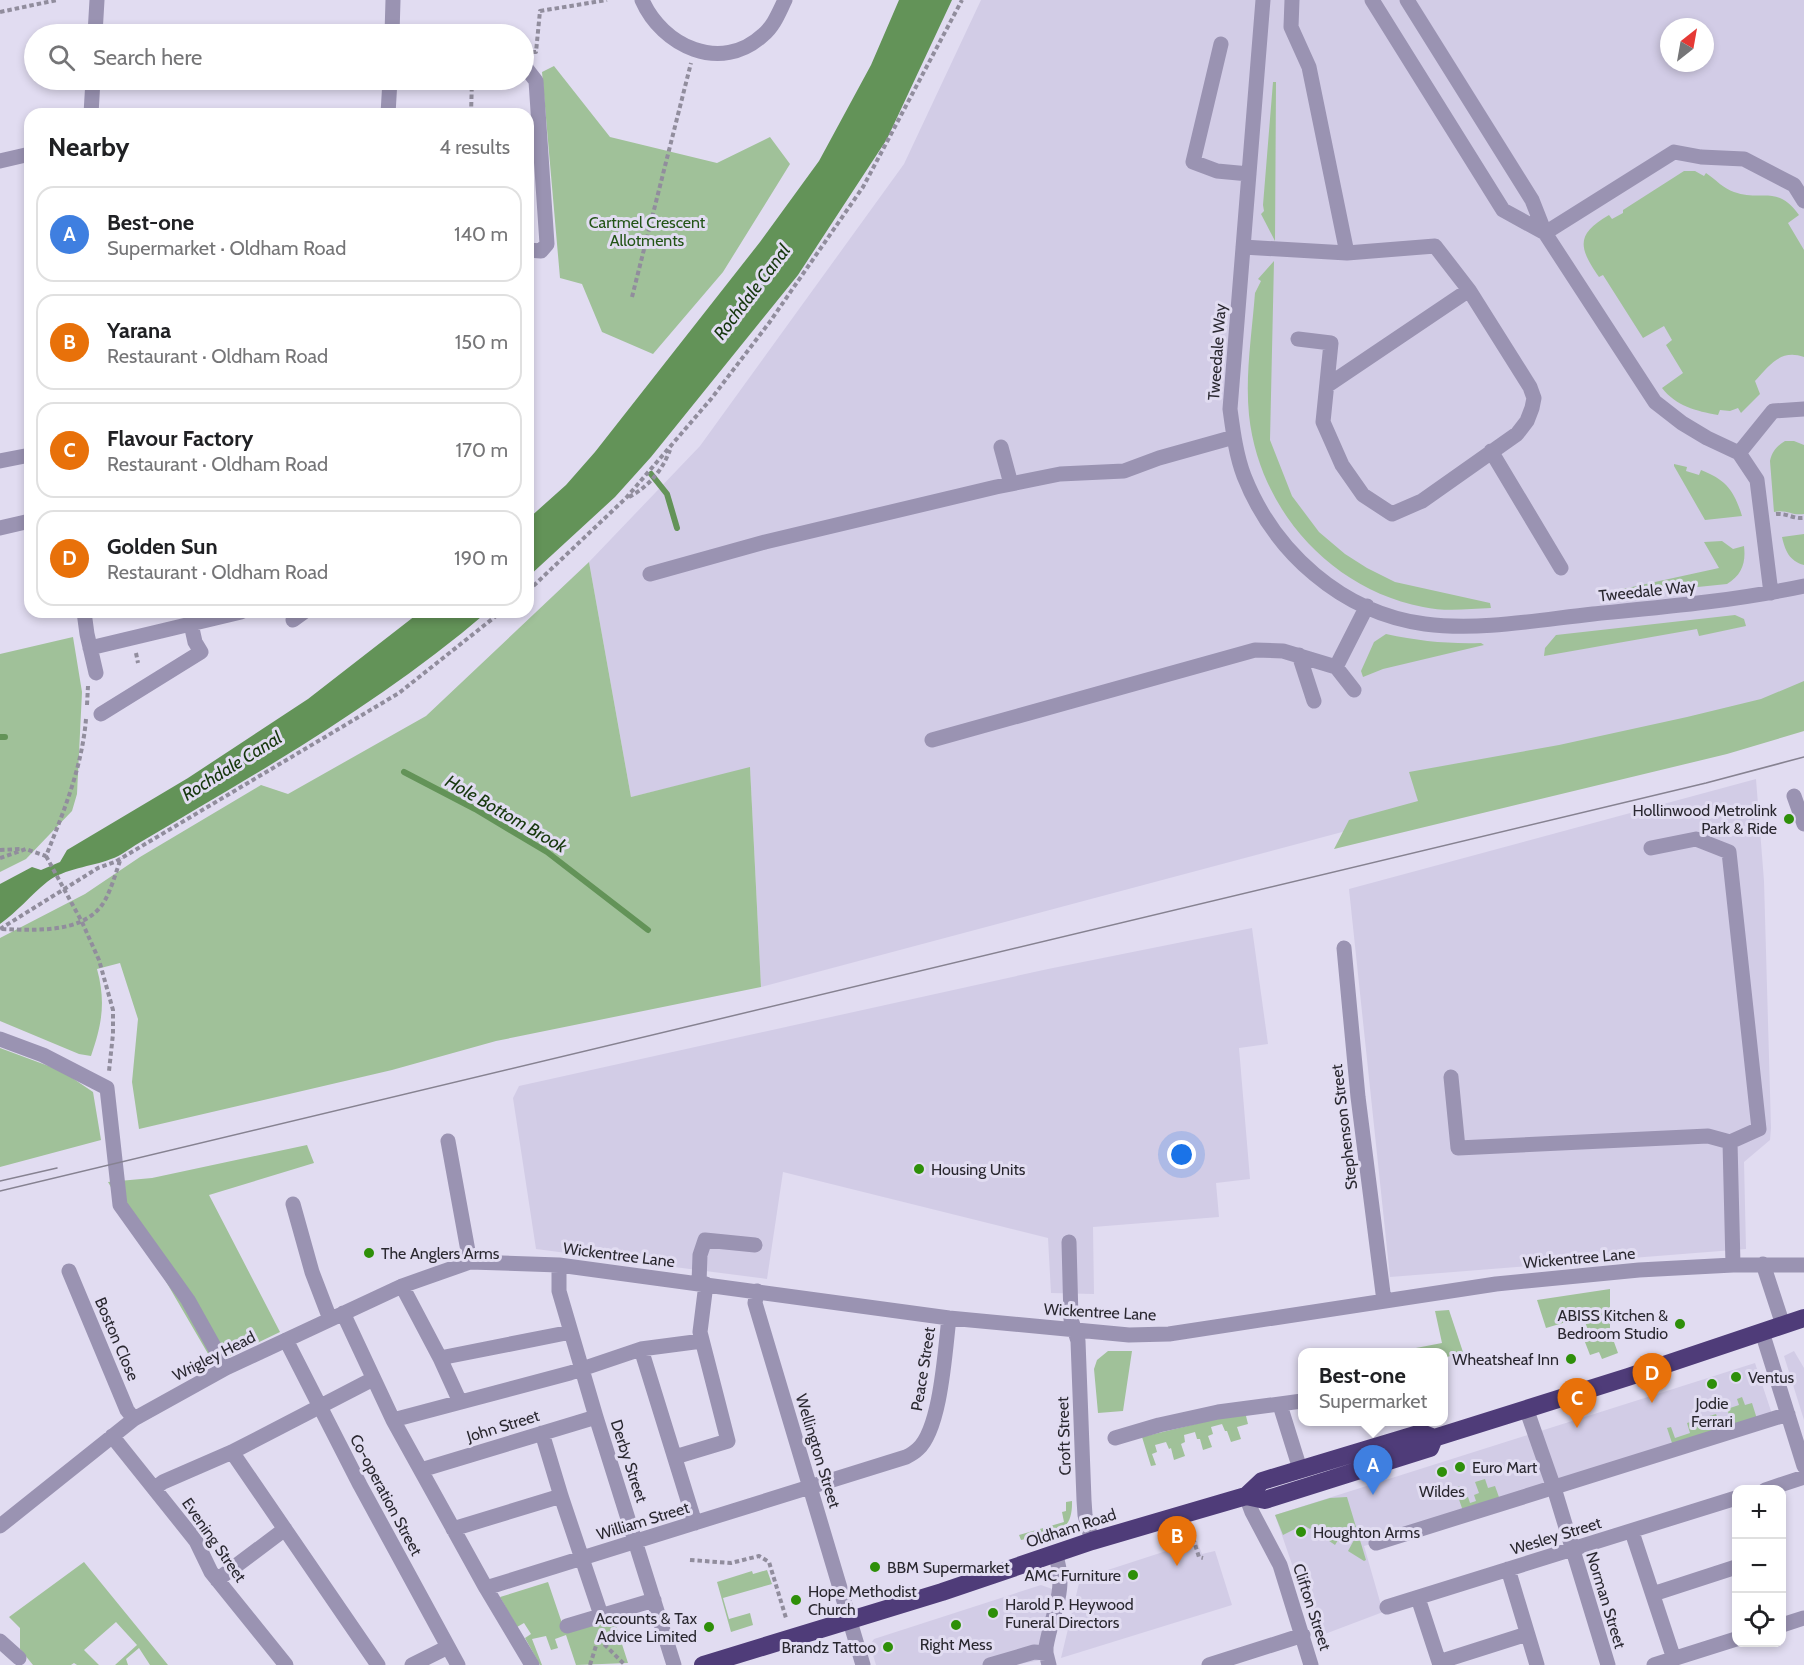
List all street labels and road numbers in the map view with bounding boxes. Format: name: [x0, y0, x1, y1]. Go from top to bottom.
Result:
street label: Tweedale Way: [1204, 303, 1230, 401]
street label: Tweedale Way: [1598, 576, 1696, 606]
street label: Stephenson Street: [1327, 1062, 1361, 1191]
street label: Wickentree Lane: [562, 1239, 676, 1271]
street label: Wickentree Lane: [1522, 1244, 1636, 1272]
street label: Boston Close: [91, 1294, 143, 1384]
street label: Wickentree Lane: [1043, 1300, 1157, 1324]
street label: Peace Street: [907, 1325, 939, 1412]
street label: Wrigley Head: [169, 1327, 259, 1385]
street label: Wellington Street: [792, 1392, 845, 1511]
street label: Croft Street: [1053, 1396, 1075, 1476]
street label: John Street: [463, 1406, 542, 1446]
street label: Derby Street: [607, 1417, 652, 1506]
street label: Co-operation Street: [346, 1431, 426, 1560]
street label: Evening Street: [178, 1494, 250, 1586]
street label: William Street: [594, 1498, 692, 1544]
street label: Oldham Road: [1024, 1505, 1118, 1551]
street label: Wesley Street: [1508, 1513, 1604, 1559]
street label: Norman Street: [1582, 1549, 1630, 1651]
street label: Clifton Street: [1289, 1561, 1335, 1653]

